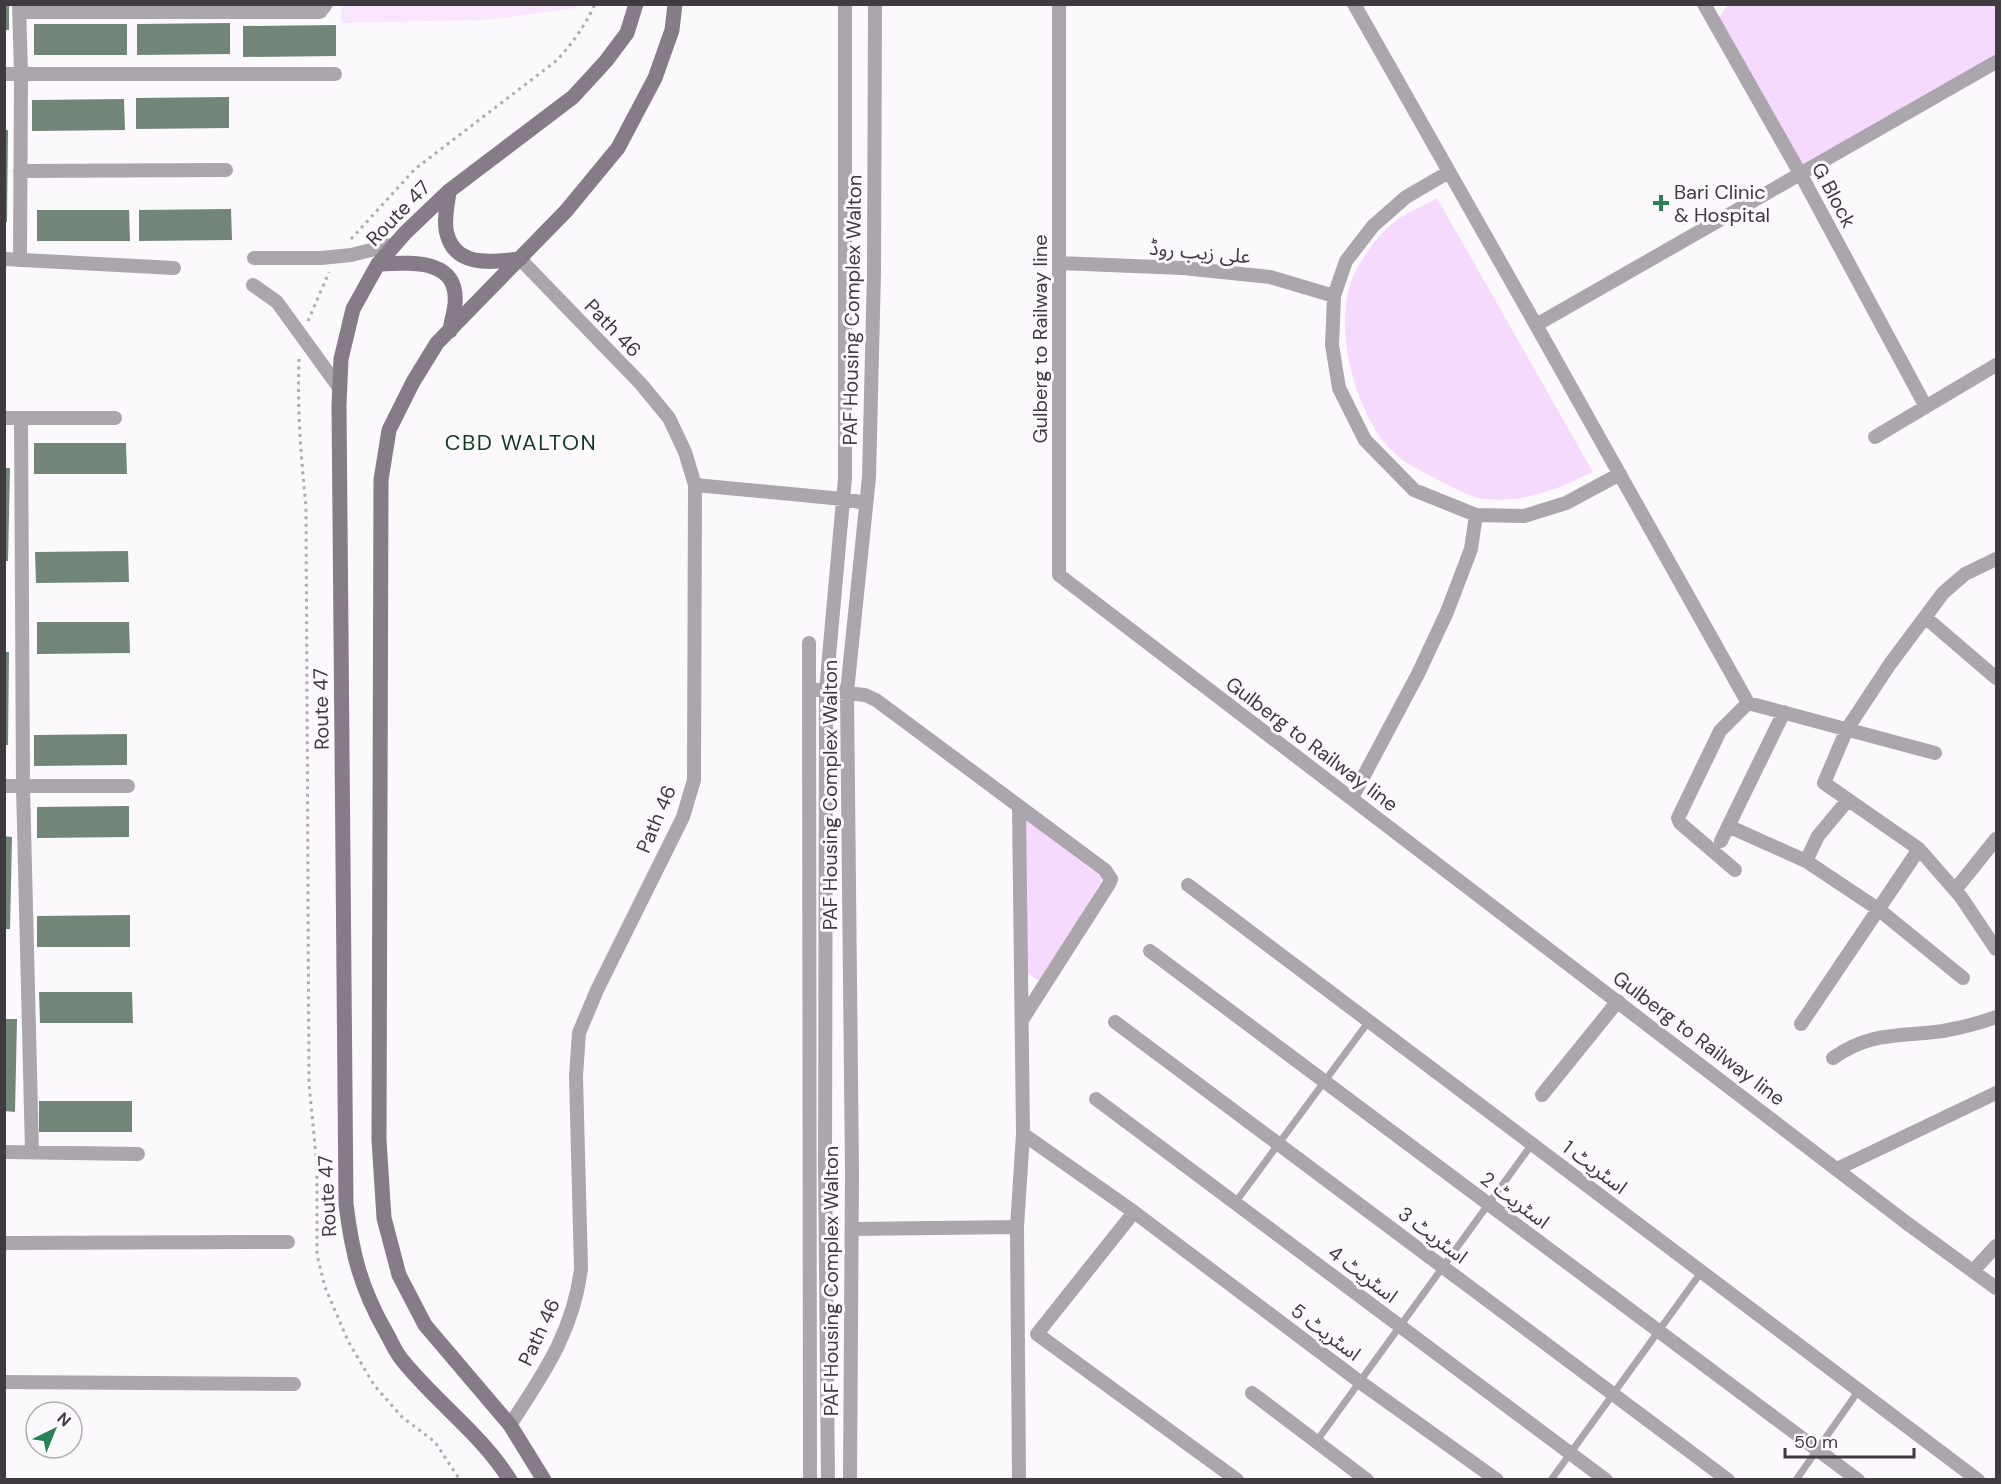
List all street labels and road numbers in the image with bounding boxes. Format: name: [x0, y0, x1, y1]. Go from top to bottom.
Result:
street label: G Block: [1806, 158, 1862, 232]
street label: PAF Housing Complex Walton: [837, 174, 867, 446]
street label: Route 47: [360, 175, 436, 251]
street label: Gulberg to Railway line: [1027, 234, 1053, 444]
street label: علی زیب روڈ: [1148, 235, 1252, 269]
street label: Path 46: [579, 293, 647, 363]
street label: PAF Housing Complex Walton: [817, 660, 843, 930]
street label: Route 47: [307, 668, 335, 750]
street label: Gulberg to Railway line: [1221, 671, 1403, 817]
street label: Path 46: [630, 781, 682, 857]
street label: Gulberg to Railway line: [1608, 965, 1790, 1111]
street label: اسٹریٹ 1: [1557, 1134, 1633, 1200]
street label: PAF Housing Complex Walton: [818, 1146, 844, 1416]
street label: Route 47: [312, 1155, 342, 1237]
street label: اسٹریٹ 2: [1475, 1166, 1555, 1234]
street label: اسٹریٹ 3: [1393, 1200, 1473, 1270]
street label: اسٹریٹ 4: [1323, 1239, 1403, 1309]
street label: Path 46: [512, 1294, 566, 1370]
street label: اسٹریٹ 5: [1286, 1297, 1366, 1367]

